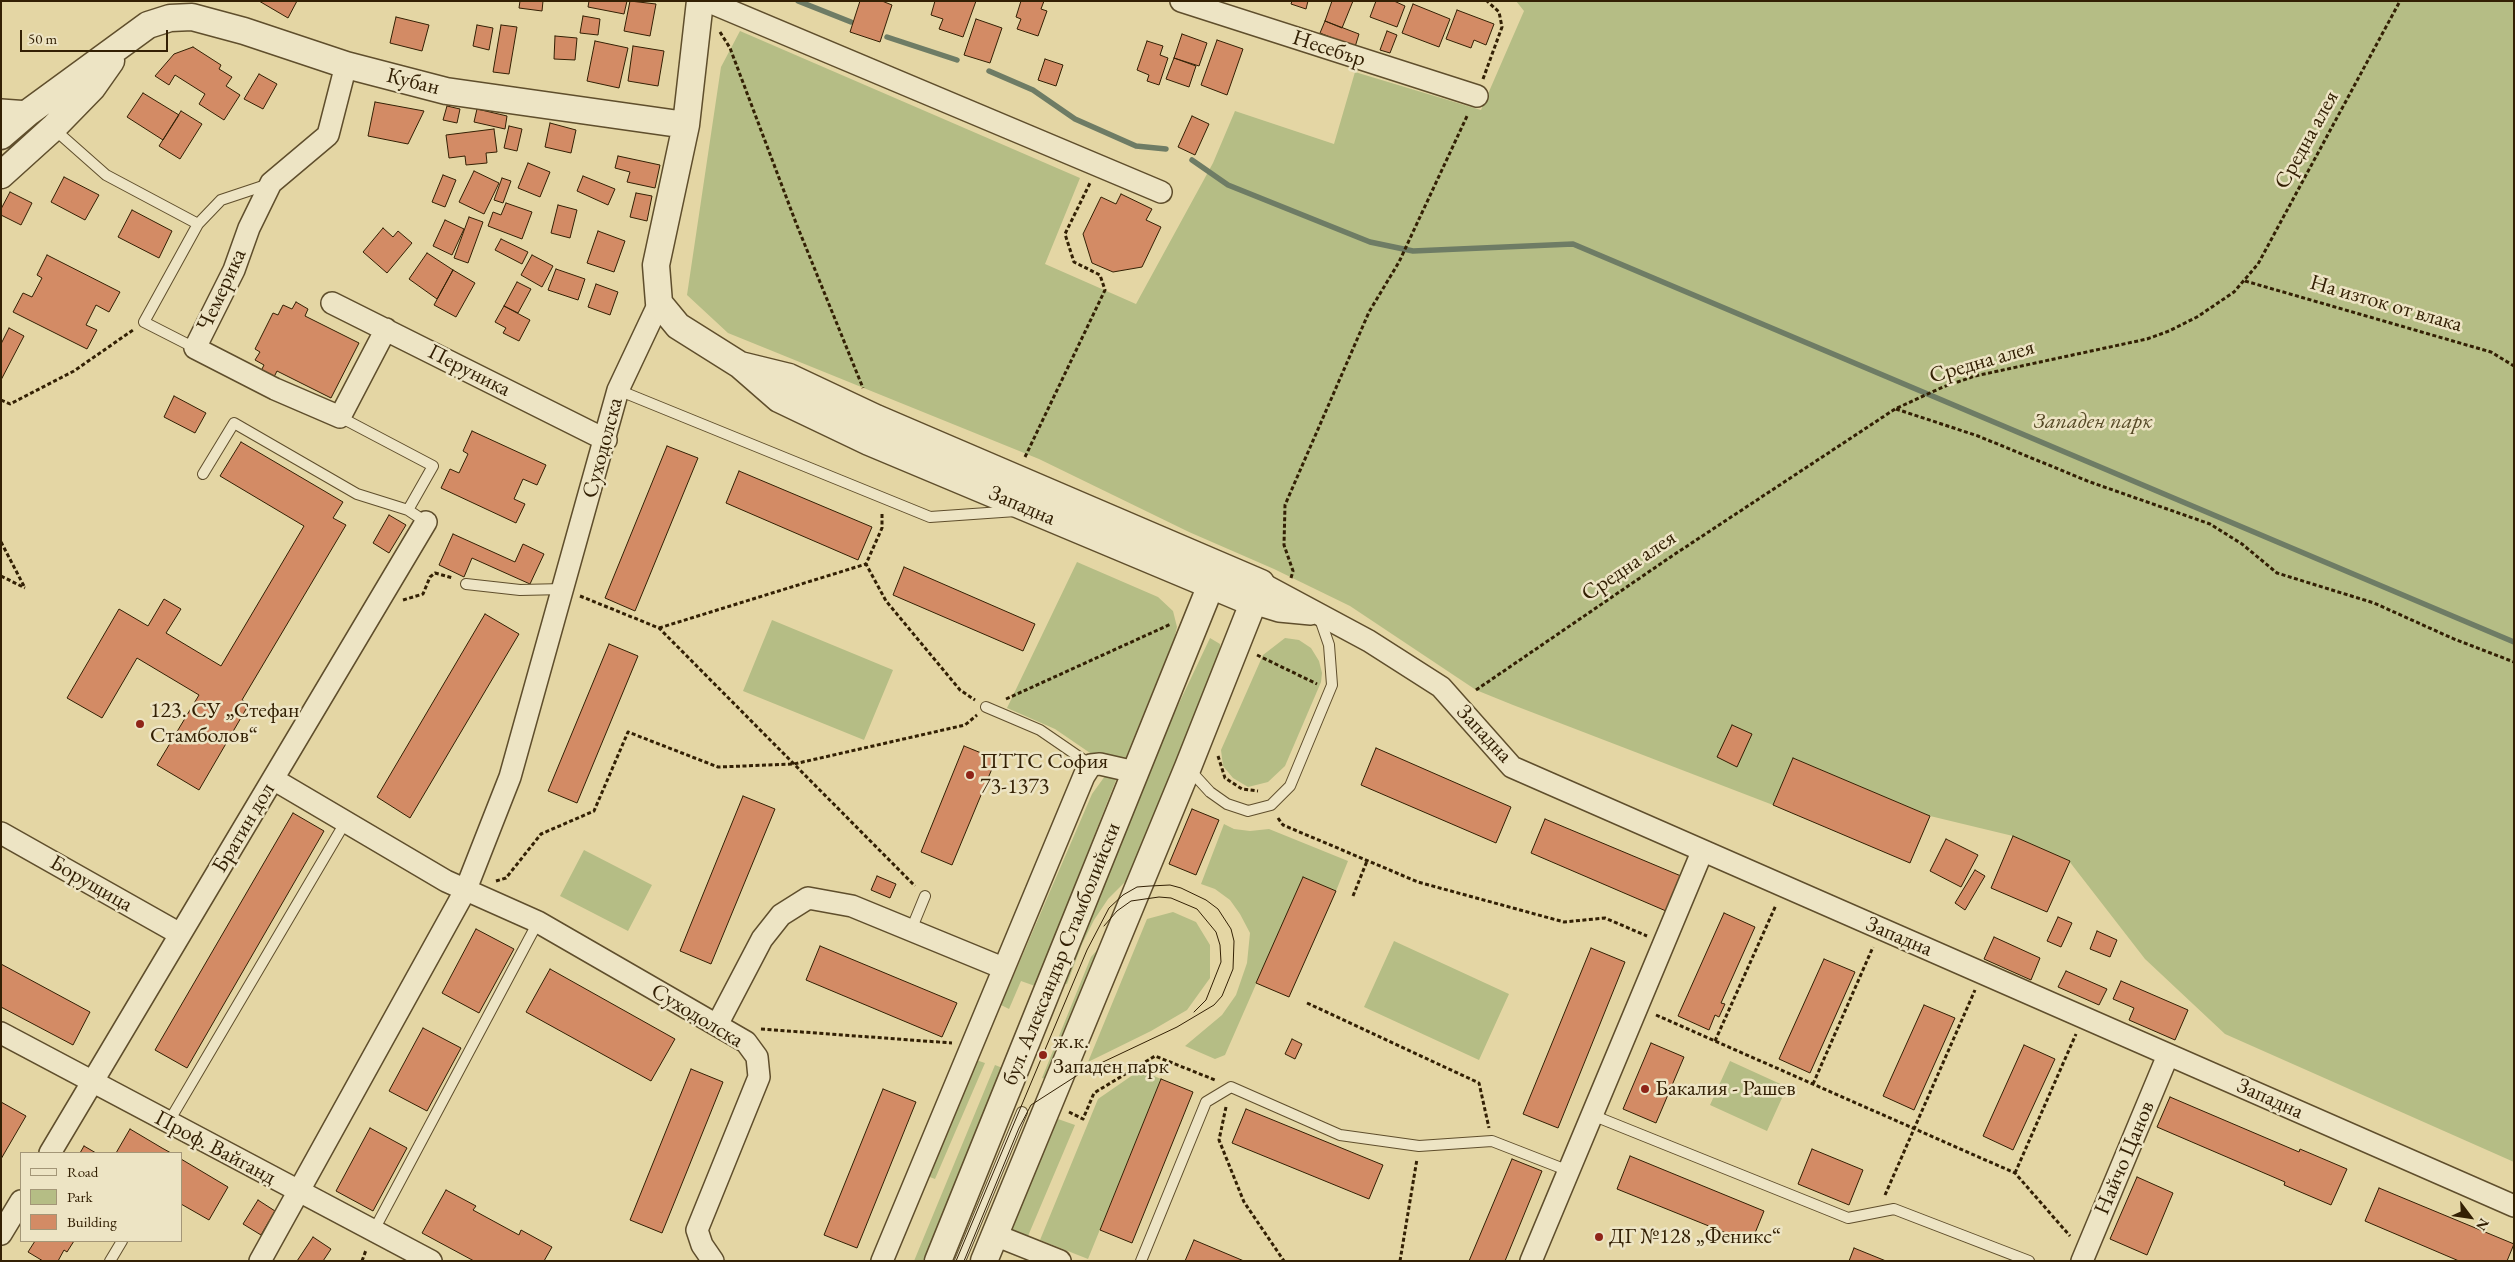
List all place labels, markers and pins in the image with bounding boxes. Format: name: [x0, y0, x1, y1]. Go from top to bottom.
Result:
place label: 123. СУ „Стефан Стамболов“: [150, 698, 299, 749]
marker: 123. СУ „Стефан Стамболов“: [134, 718, 146, 730]
place label: ПТТС София 73-1373: [980, 749, 1108, 800]
marker: ПТТС София 73-1373: [964, 769, 976, 781]
place label: ж.к. Западен парк: [1053, 1029, 1169, 1080]
marker: ж.к. Западен парк: [1037, 1049, 1049, 1061]
place label: Бакалия - Рашев: [1655, 1076, 1795, 1102]
marker: Бакалия - Рашев: [1639, 1083, 1651, 1095]
place label: ДГ №128 „Феникс“: [1609, 1224, 1781, 1250]
marker: ДГ №128 „Феникс“: [1593, 1231, 1605, 1243]

